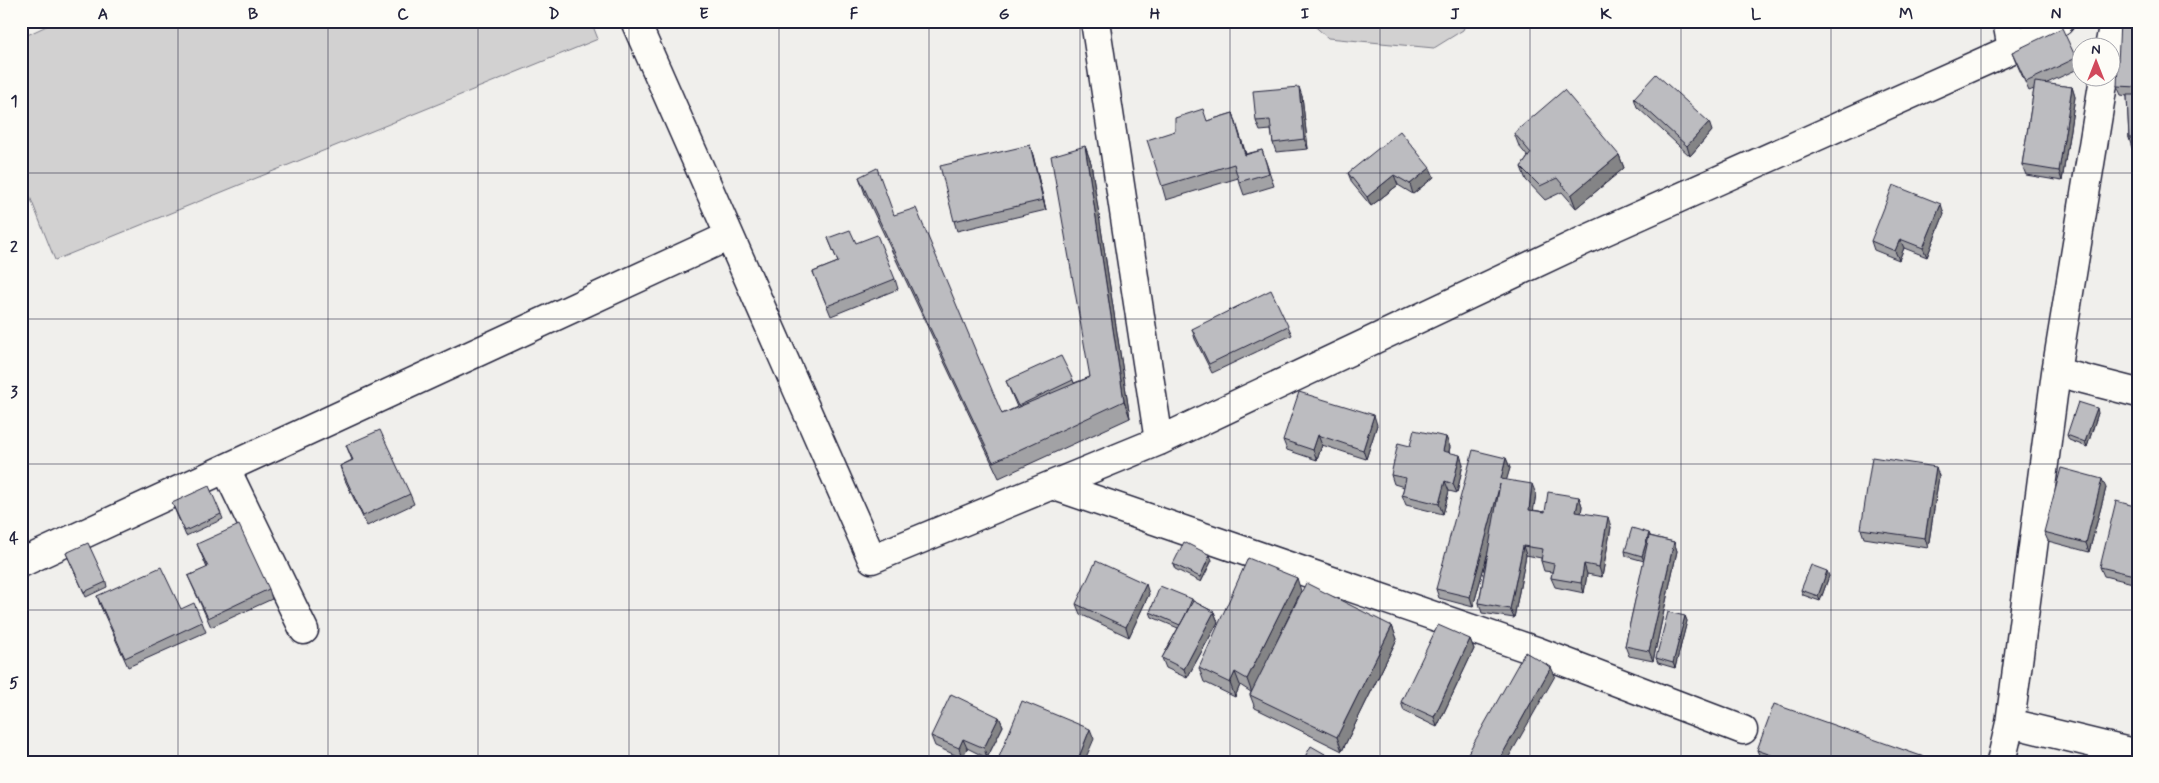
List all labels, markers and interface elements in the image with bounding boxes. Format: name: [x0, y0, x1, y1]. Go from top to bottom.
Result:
text: A: [98, 4, 108, 25]
text: B: [248, 4, 258, 25]
text: C: [397, 4, 409, 25]
text: D: [548, 4, 560, 25]
text: E: [699, 4, 709, 25]
text: F: [850, 4, 859, 25]
text: G: [999, 4, 1010, 25]
text: H: [1150, 4, 1161, 25]
text: I: [1301, 4, 1310, 25]
text: J: [1450, 4, 1460, 25]
text: K: [1600, 4, 1612, 25]
text: L: [1751, 4, 1762, 25]
text: M: [1899, 4, 1913, 25]
text: N: [2051, 4, 2061, 25]
north arrow: [2072, 38, 2122, 88]
text: N: [2091, 41, 2101, 59]
text: 1: [10, 91, 18, 112]
text: 2: [10, 237, 18, 258]
text: 3: [10, 382, 18, 403]
text: 4: [9, 528, 19, 549]
text: 5: [9, 673, 19, 694]

